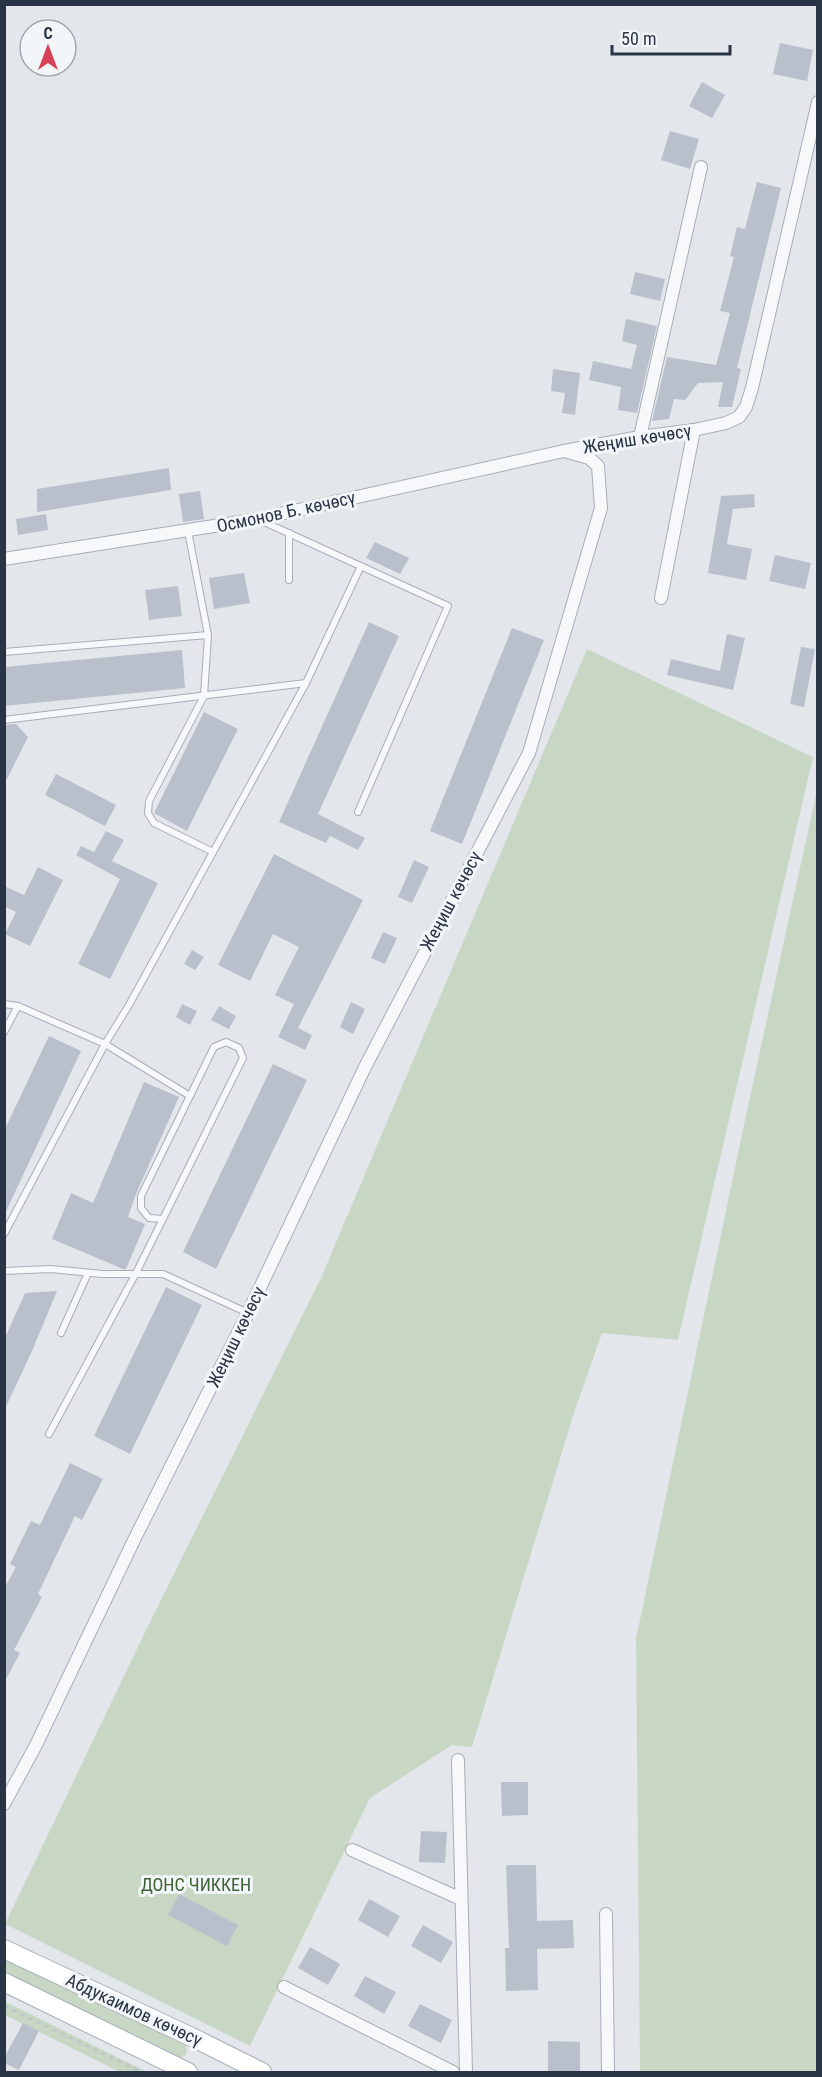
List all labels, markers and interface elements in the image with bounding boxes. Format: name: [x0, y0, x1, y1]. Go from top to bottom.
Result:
north arrow: [18, 18, 78, 78]
scale bar: [612, 18, 730, 56]
text: С: [43, 24, 53, 43]
text: 50 m: [621, 28, 656, 49]
street label: Жеңиш көчөсү: [581, 420, 693, 457]
street label: Осмонов Б. көчөсү: [215, 487, 357, 536]
street label: Жеңиш көчөсү: [416, 847, 486, 954]
street label: Жеңиш көчөсү: [202, 1283, 269, 1391]
park label: ДОНС ЧИККЕН: [141, 1874, 251, 1895]
street label: Абдукаимов көчөсү: [63, 1969, 206, 2050]

